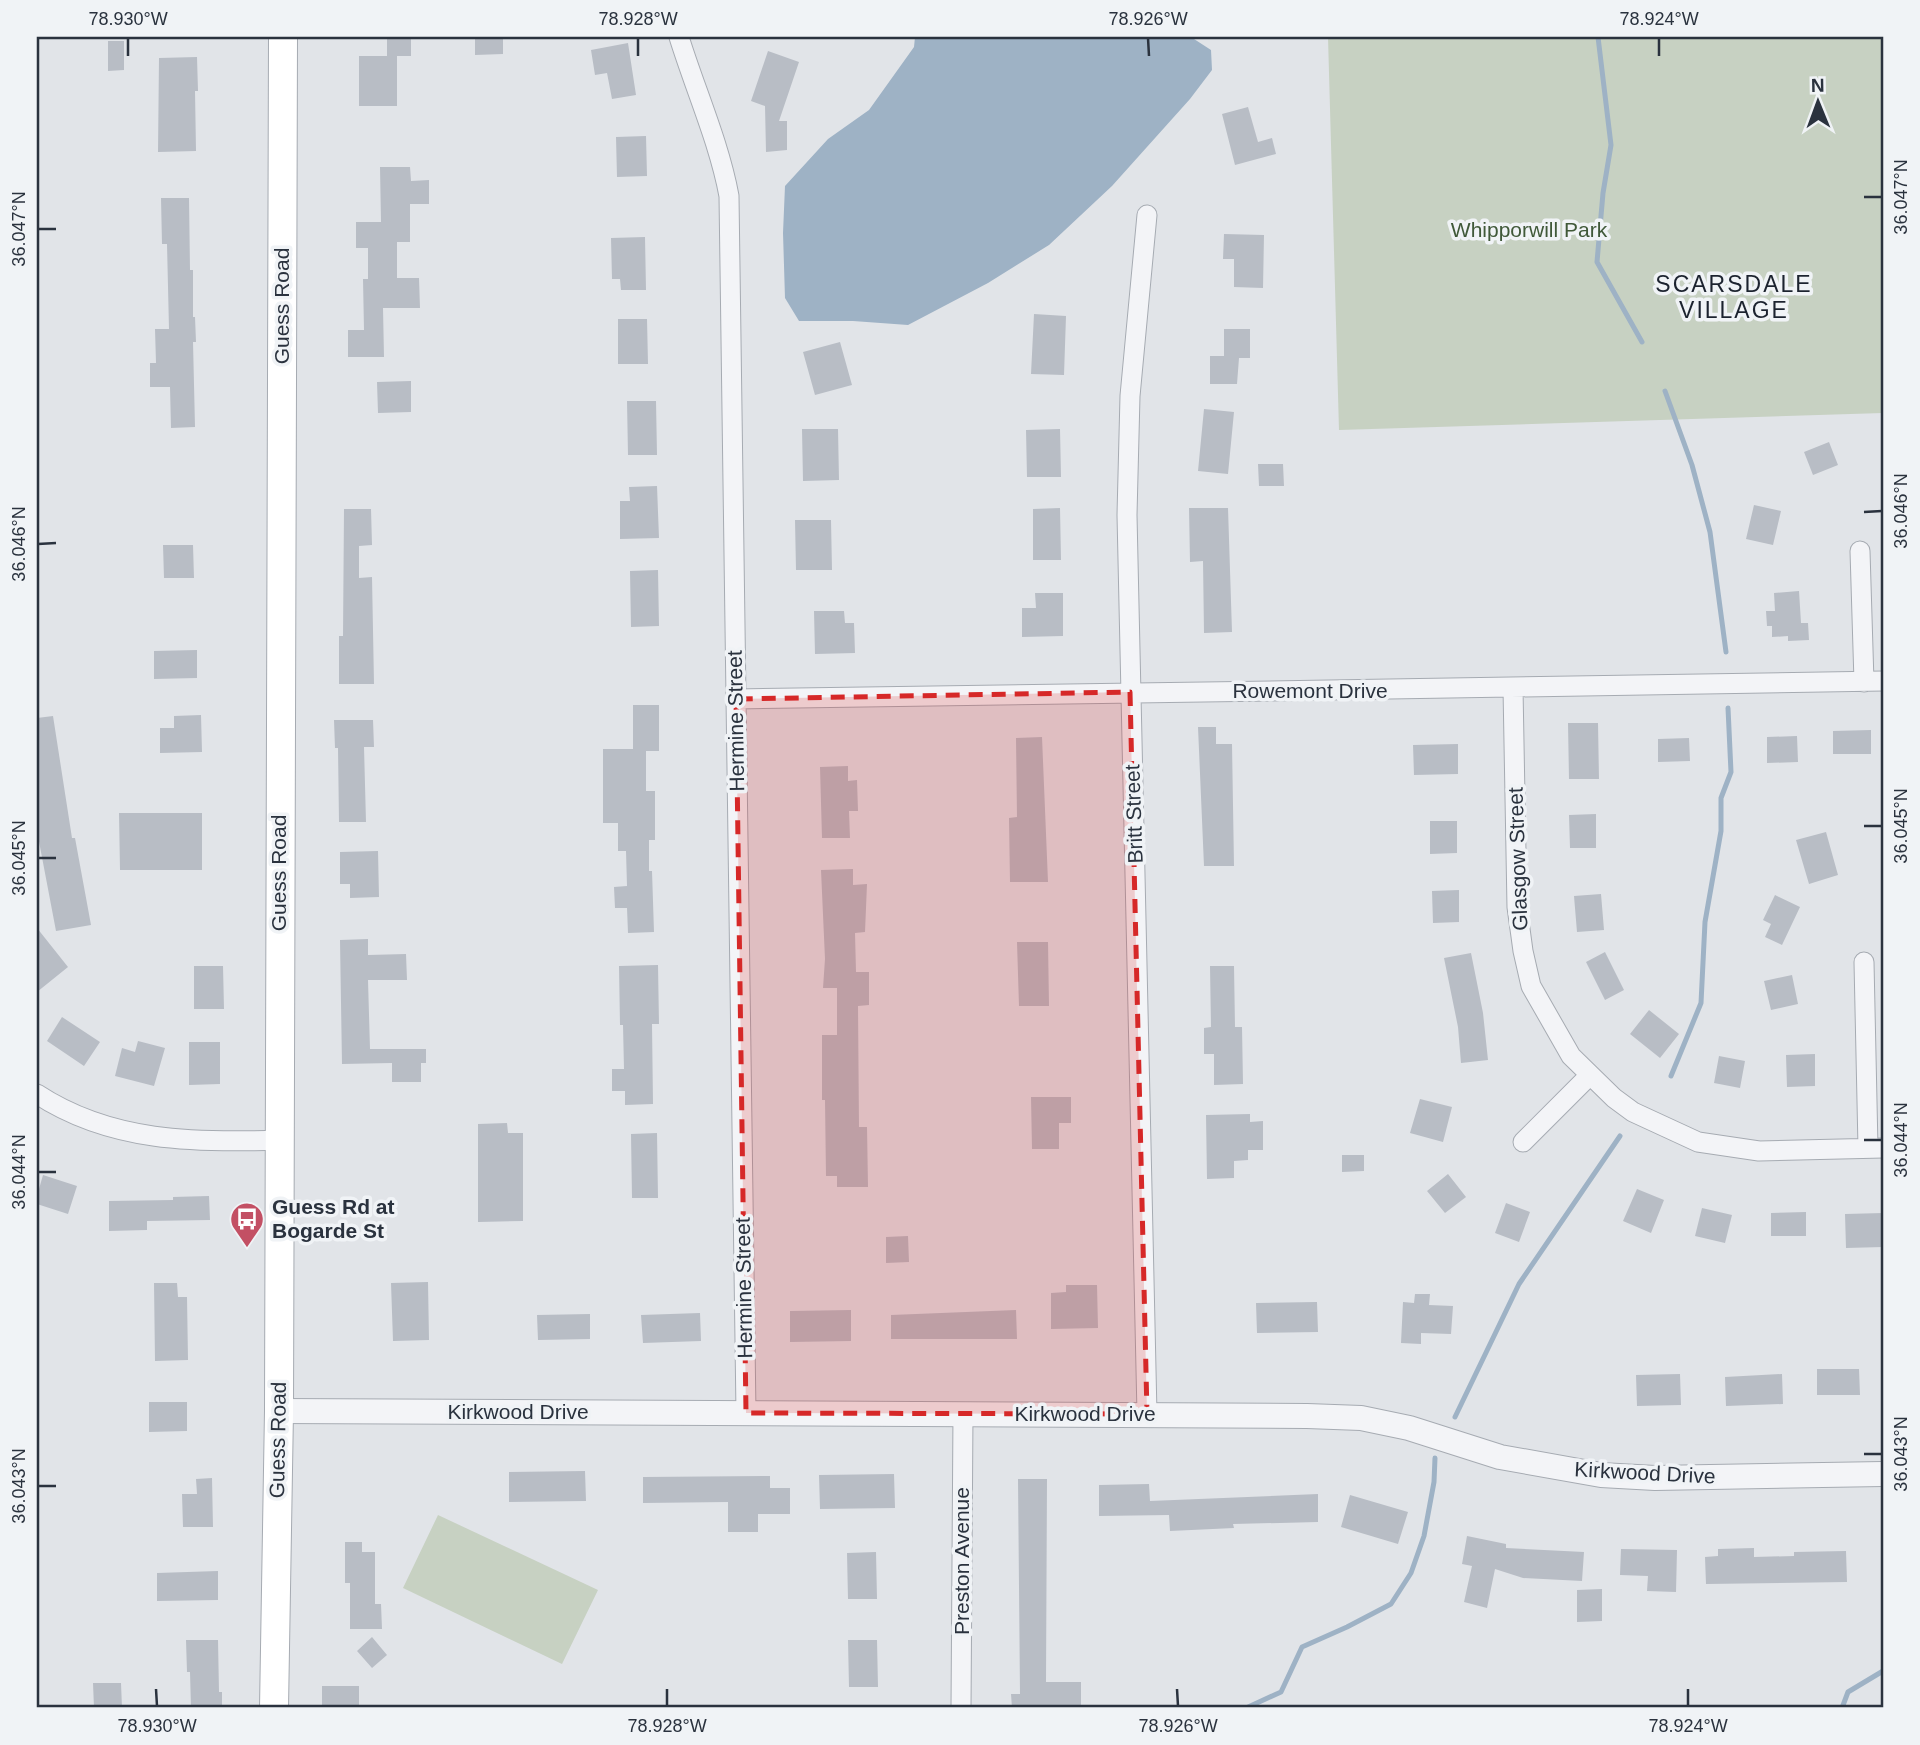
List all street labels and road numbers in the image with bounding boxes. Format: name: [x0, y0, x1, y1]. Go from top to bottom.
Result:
street label: Guess Road: [270, 248, 293, 364]
street label: Hermine Street: [723, 650, 748, 792]
street label: Rowemont Drive: [1232, 679, 1388, 702]
street label: Britt Street: [1120, 764, 1147, 864]
street label: Glasgow Street: [1503, 787, 1531, 931]
street label: Guess Road: [267, 815, 290, 931]
street label: Hermine Street: [731, 1217, 756, 1359]
street label: Guess Road: [265, 1381, 290, 1499]
street label: Kirkwood Drive: [447, 1400, 589, 1423]
street label: Kirkwood Drive: [1014, 1402, 1156, 1425]
street label: Kirkwood Drive: [1574, 1457, 1716, 1488]
street label: Preston Avenue: [950, 1487, 973, 1635]

